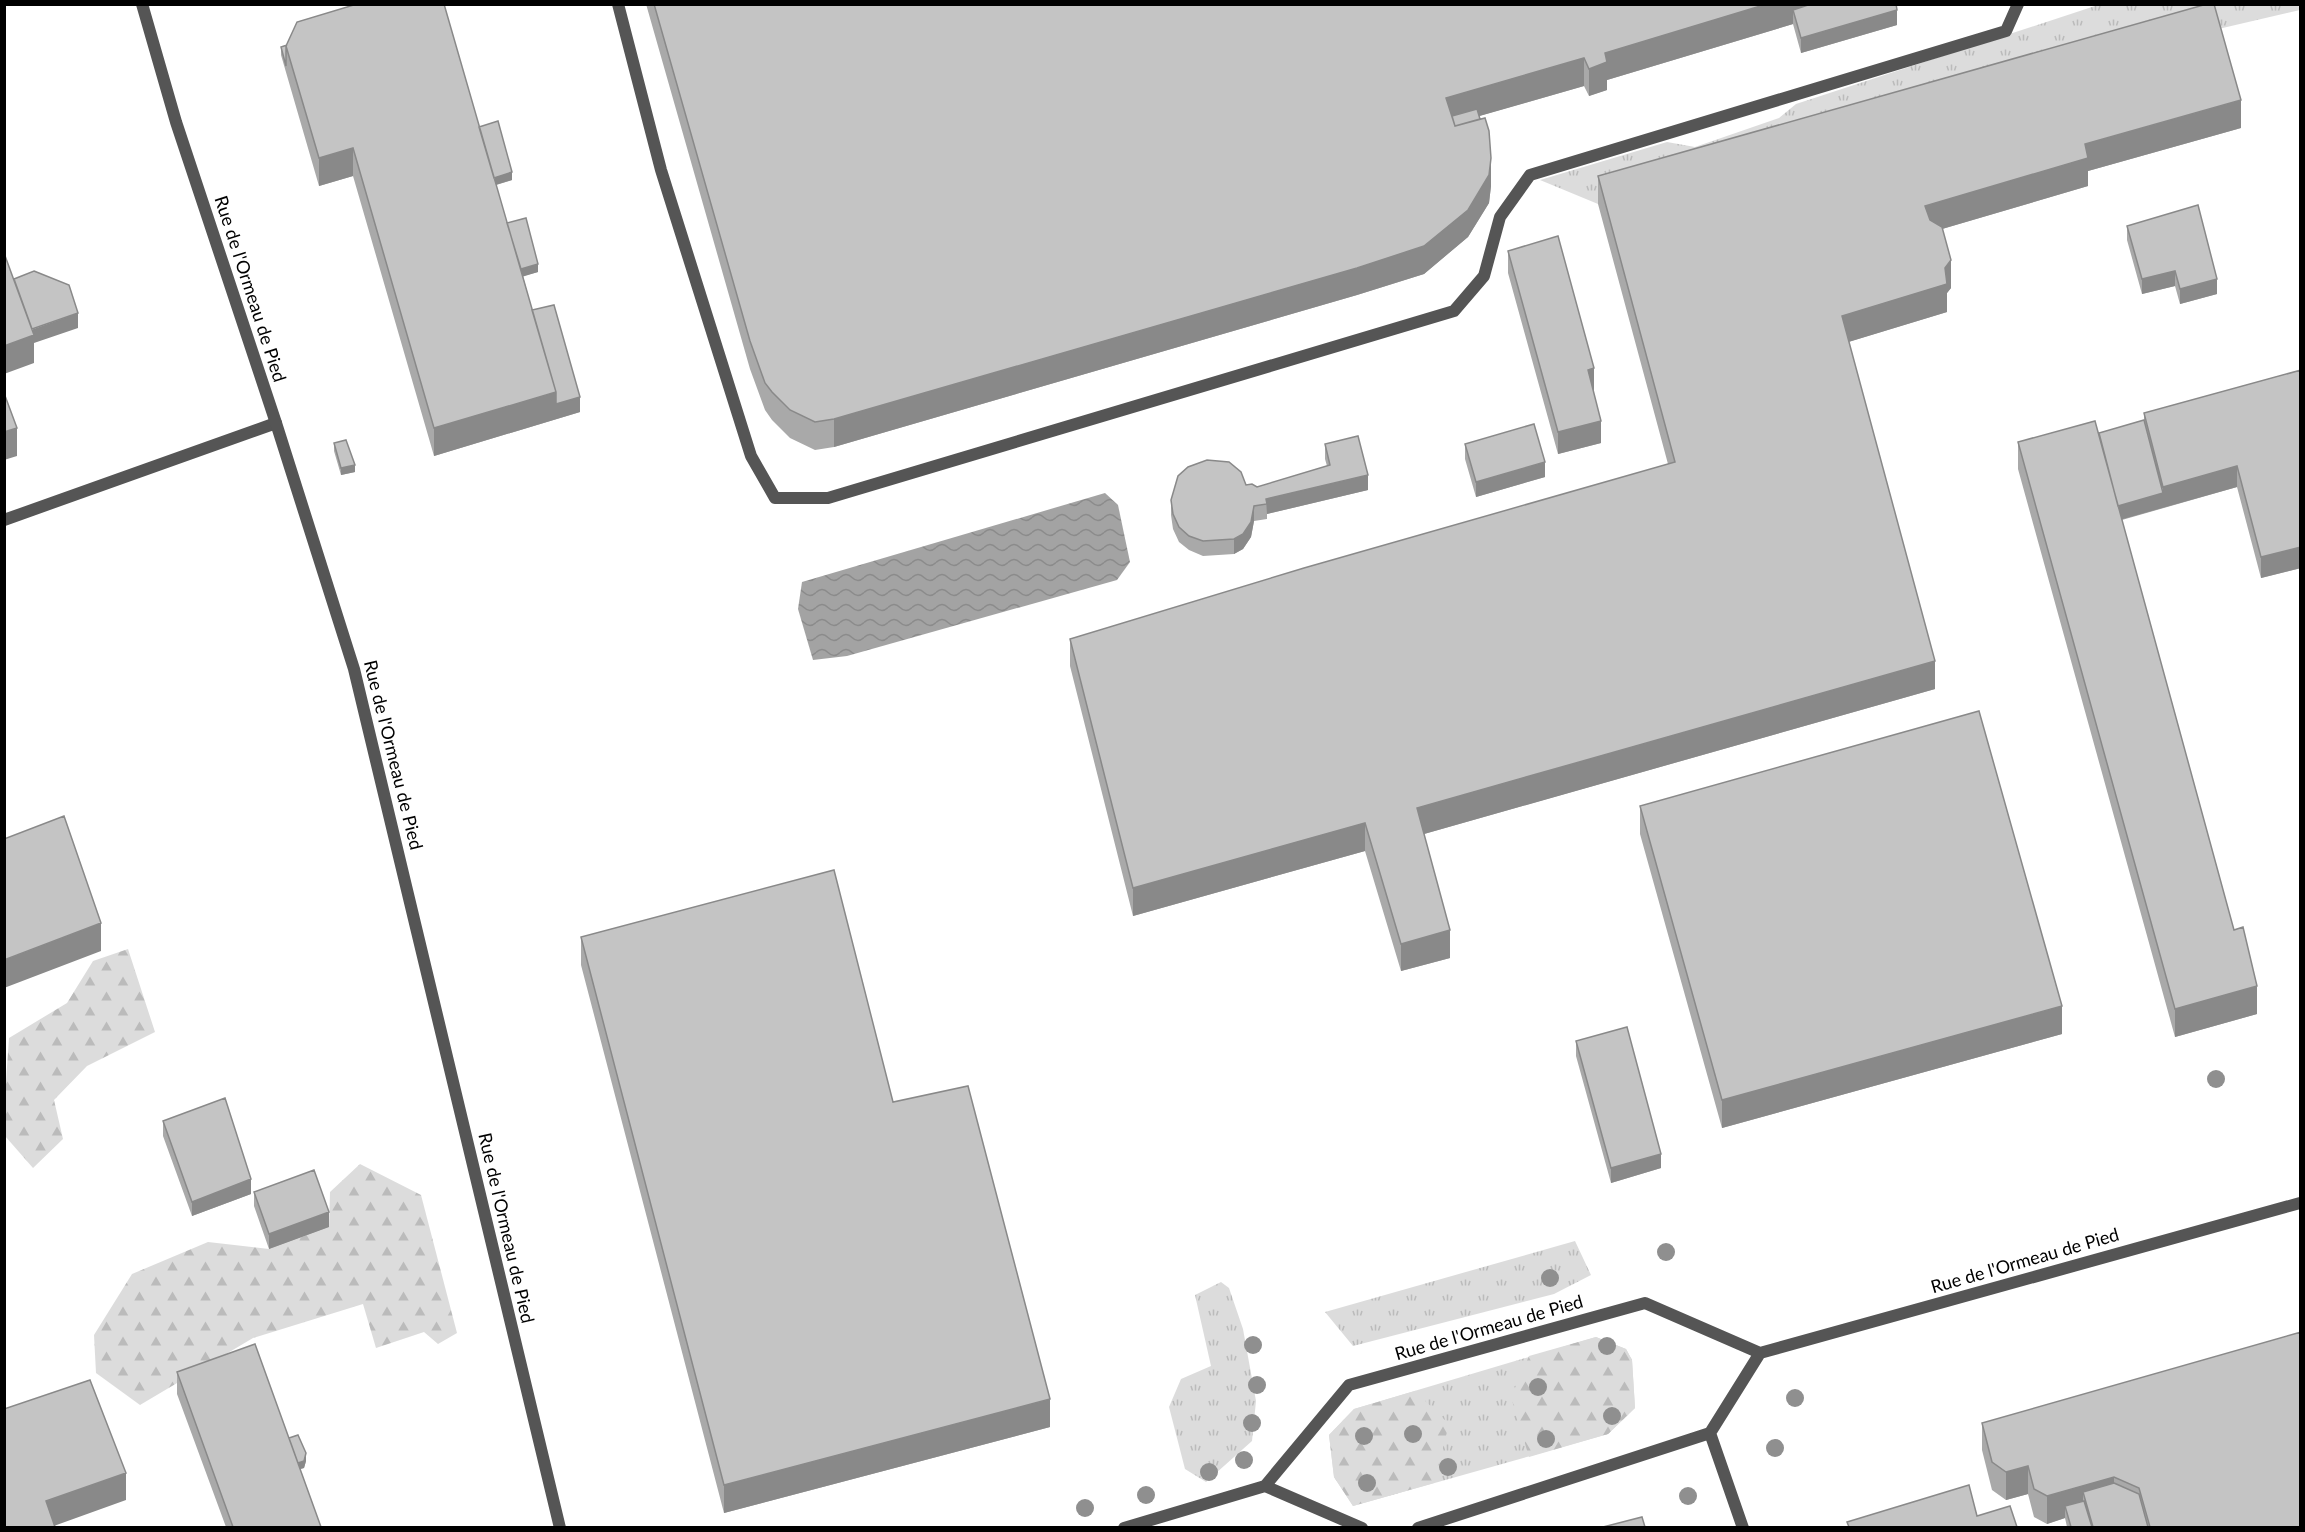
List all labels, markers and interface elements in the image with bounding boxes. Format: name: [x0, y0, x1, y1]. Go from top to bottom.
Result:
street label: Rue de l'Ormeau de Pied: [210, 193, 291, 385]
street label: Rue de l'Ormeau de Pied: [360, 658, 428, 852]
street label: Rue de l'Ormeau de Pied: [474, 1130, 540, 1325]
street label: Rue de l'Ormeau de Pied: [1928, 1223, 2121, 1297]
street label: Rue de l'Ormeau de Pied: [1392, 1290, 1585, 1364]

